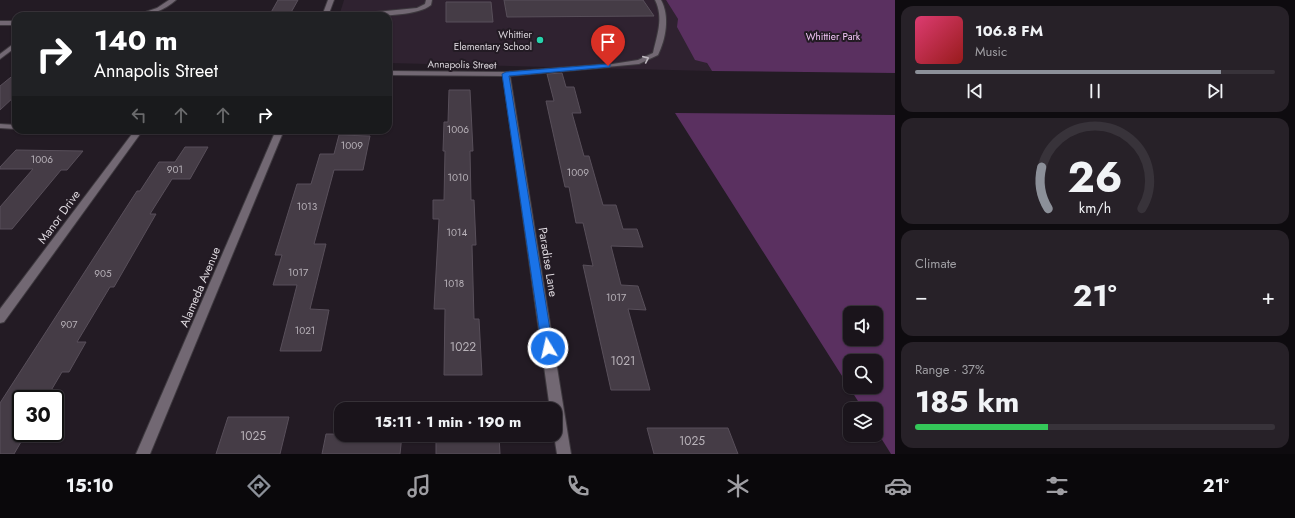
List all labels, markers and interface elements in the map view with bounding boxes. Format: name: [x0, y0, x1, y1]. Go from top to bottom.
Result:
text: 140 m: [94, 20, 178, 61]
text: 106.8 FM: [975, 20, 1043, 42]
pin: [591, 25, 625, 66]
place label: Whittier Elementary School: [454, 27, 533, 54]
icon: right: [28, 28, 80, 80]
park label: Whittier Park: [806, 29, 861, 44]
icon: arrive: [597, 31, 619, 53]
marker: Whittier Elementary School: [535, 35, 545, 45]
text: Music: [975, 42, 1007, 61]
street label: Annapolis Street: [427, 56, 497, 73]
one-way arrow: [642, 56, 649, 64]
text: Annapolis Street: [94, 58, 218, 84]
icon: previous: [964, 80, 986, 102]
icon: pause: [1084, 80, 1106, 102]
icon: next: [1204, 80, 1226, 102]
icon: left: [128, 104, 150, 126]
icon: ahead: [170, 104, 192, 126]
icon: ahead: [212, 104, 234, 126]
icon: right: [254, 104, 276, 126]
house number: 1006: [447, 122, 469, 137]
house number: 1009: [341, 138, 363, 153]
text: 26: [1067, 147, 1123, 208]
house number: 1006: [31, 152, 53, 167]
house number: 901: [167, 162, 183, 177]
house number: 1009: [567, 165, 589, 180]
house number: 1010: [448, 170, 469, 185]
street label: Manor Drive: [33, 186, 85, 248]
text: km/h: [1079, 198, 1111, 218]
house number: 1013: [297, 199, 318, 214]
house number: 1014: [447, 225, 468, 240]
street label: Paradise Lane: [534, 226, 562, 298]
street label: Alameda Avenue: [175, 244, 225, 330]
text: Climate: [915, 254, 956, 273]
house number: 1017: [288, 265, 309, 280]
house number: 905: [94, 266, 112, 281]
text: 21°: [1073, 274, 1117, 317]
house number: 1018: [444, 276, 464, 291]
text: −: [915, 280, 928, 312]
text: +: [1261, 280, 1275, 312]
house number: 1017: [606, 290, 627, 305]
map controls: [843, 306, 883, 442]
button: sound: [843, 306, 883, 346]
house number: 907: [60, 317, 78, 332]
house number: 1021: [295, 323, 315, 338]
position arrow: [527, 327, 569, 369]
house number: 1022: [450, 338, 476, 356]
house number: 1021: [611, 352, 635, 370]
button: search: [843, 354, 883, 394]
text: Range · 37%: [915, 360, 985, 379]
text: 185 km: [915, 380, 1019, 423]
speed limit sign: 30: [12, 390, 64, 442]
button: layers: [843, 402, 883, 442]
text: 15:11 · 1 min · 190 m: [375, 411, 521, 433]
house number: 1025: [240, 427, 266, 445]
house number: 1025: [679, 432, 705, 450]
icon: directions: [245, 472, 273, 500]
icon: music: [405, 472, 433, 500]
icon: phone: [564, 472, 592, 500]
icon: climate: [724, 472, 752, 500]
icon: car: [884, 472, 912, 500]
icon: filters: [1043, 472, 1071, 500]
text: 15:10: [66, 473, 113, 499]
text: 21°: [1203, 473, 1229, 499]

